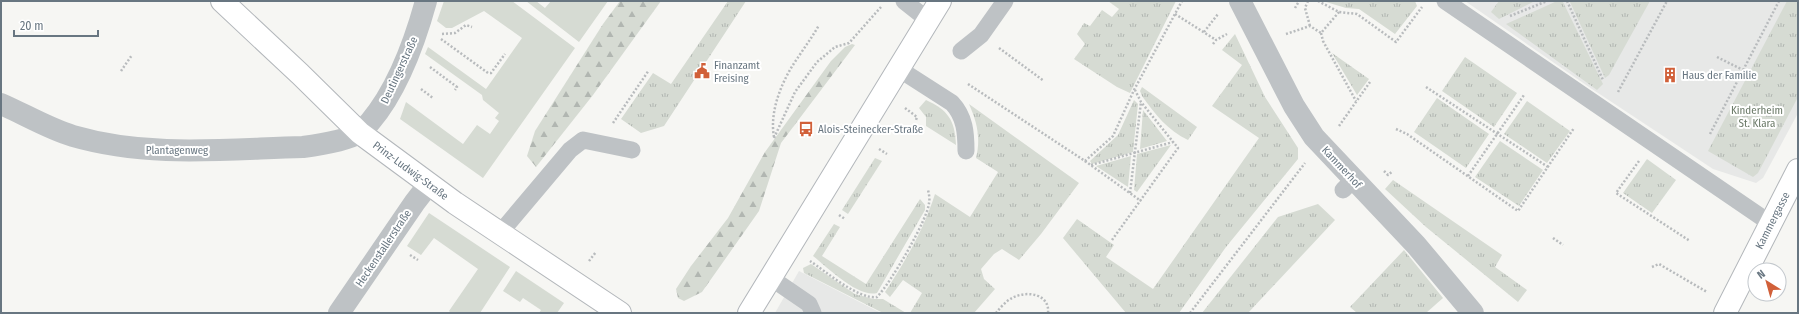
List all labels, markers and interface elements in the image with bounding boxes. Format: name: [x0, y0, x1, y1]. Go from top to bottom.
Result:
scale bar: [14, 12, 98, 38]
text: 20 m: [20, 19, 44, 33]
street label: Deutingerstraße: [378, 35, 421, 106]
place label: Finanzamt Freising: [714, 59, 760, 85]
public building icon: Finanzamt Freising: [693, 62, 711, 80]
building icon: Haus der Familie: [1661, 66, 1679, 84]
place label: Haus der Familie: [1682, 69, 1757, 82]
park label: Kinderheim St. Klara: [1731, 104, 1783, 130]
bus stop icon: Alois-Steinecker-Straße: [797, 120, 815, 138]
place label: Alois-Steinecker-Straße: [818, 123, 923, 136]
street label: Prinz-Ludwig-Straße: [370, 139, 451, 203]
street label: Plantagenweg: [146, 144, 209, 157]
street label: Kammerhof: [1319, 144, 1365, 191]
street label: Kammergasse: [1753, 190, 1793, 251]
street label: Heckenstallerstraße: [353, 207, 414, 289]
north arrow: [1747, 262, 1787, 302]
text: N: [1755, 267, 1768, 282]

